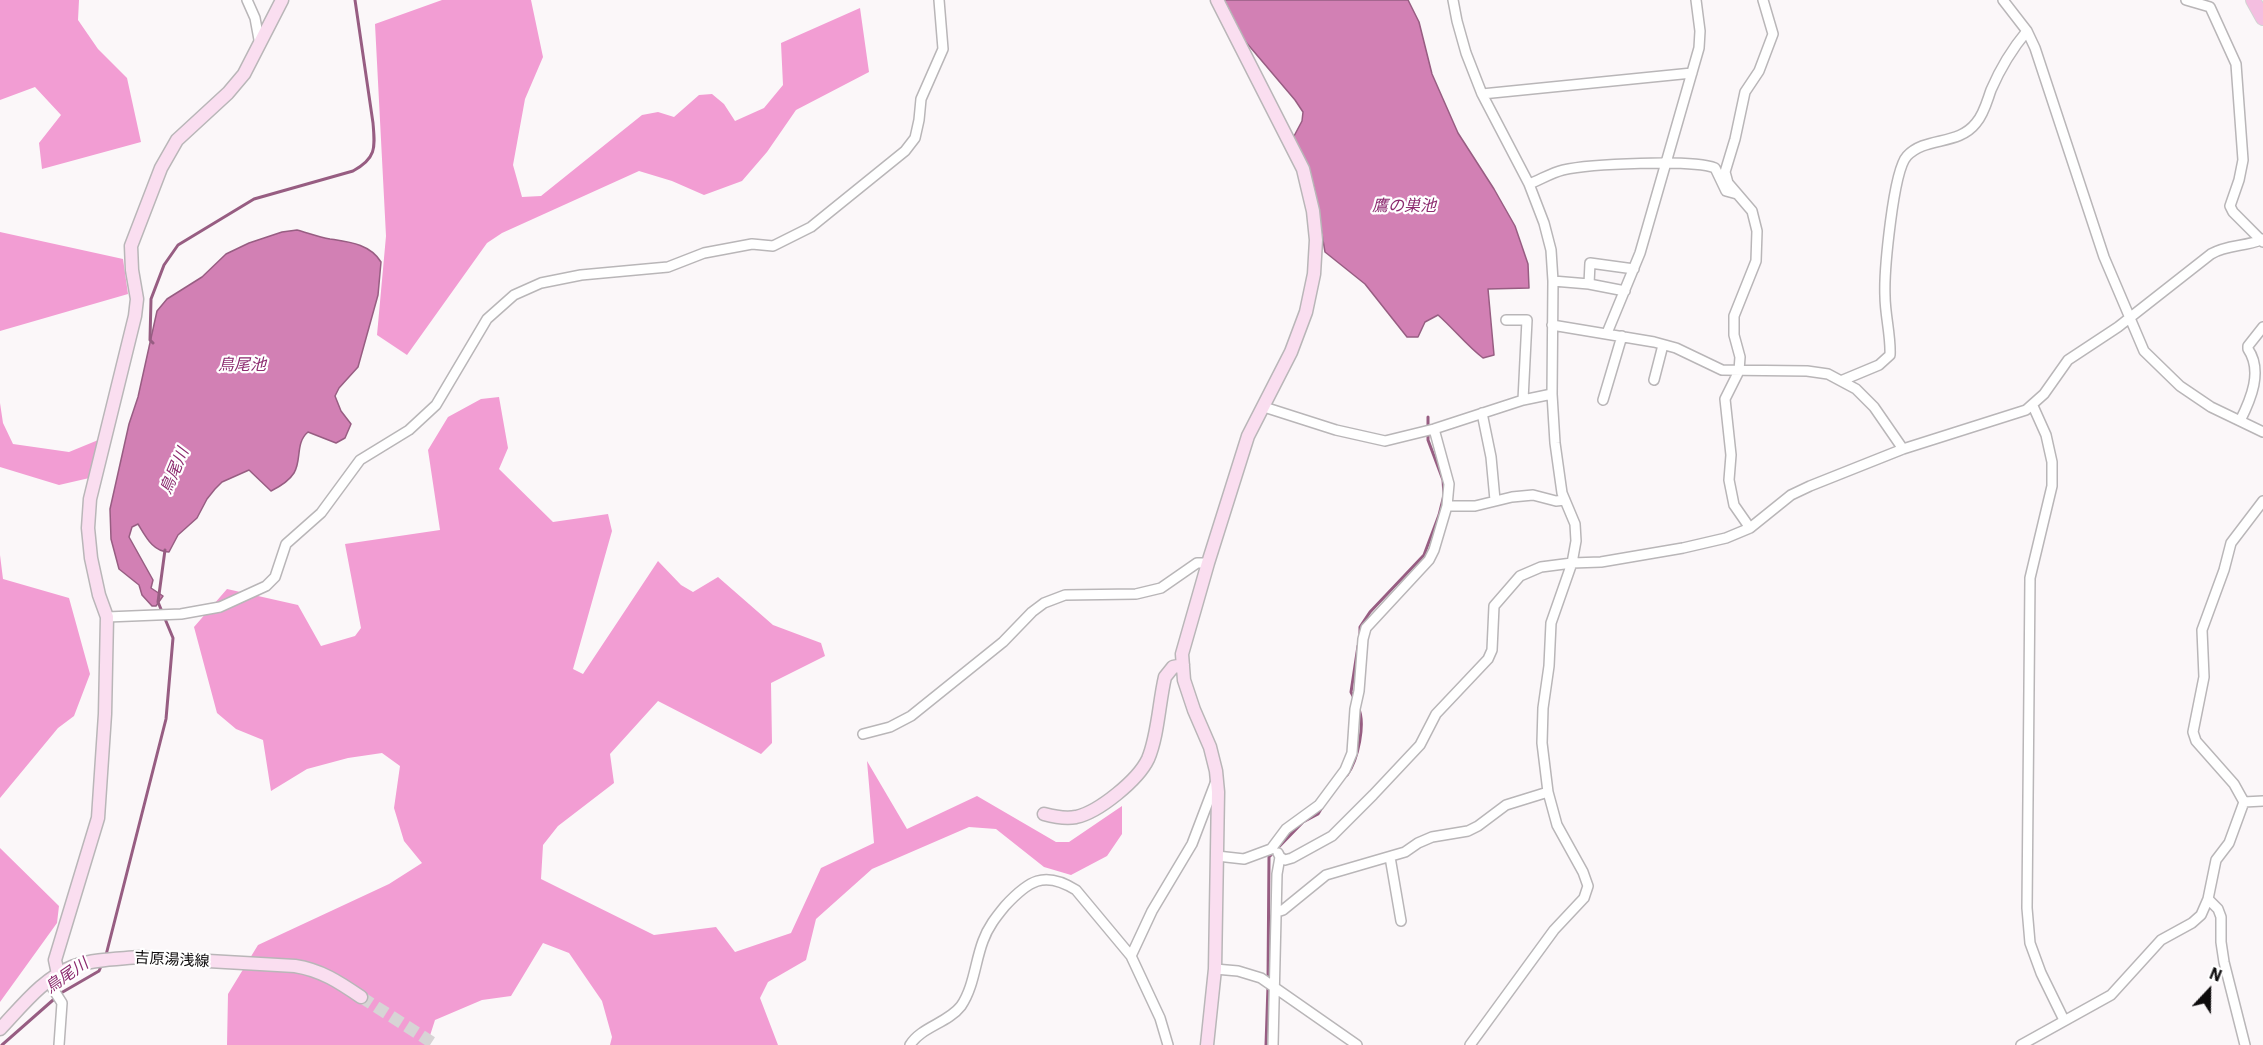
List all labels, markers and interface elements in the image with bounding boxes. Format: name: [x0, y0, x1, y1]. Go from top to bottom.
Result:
water label: 鷹の巣池: [1372, 196, 1436, 216]
water label: 鳥尾池: [218, 355, 266, 375]
water label: 鳥尾川: [157, 445, 193, 497]
street label: 吉原湯浅線: [134, 949, 210, 971]
water label: 鳥尾川: [42, 954, 92, 998]
north arrow: [2179, 961, 2239, 1021]
text: N: [2207, 963, 2225, 986]

